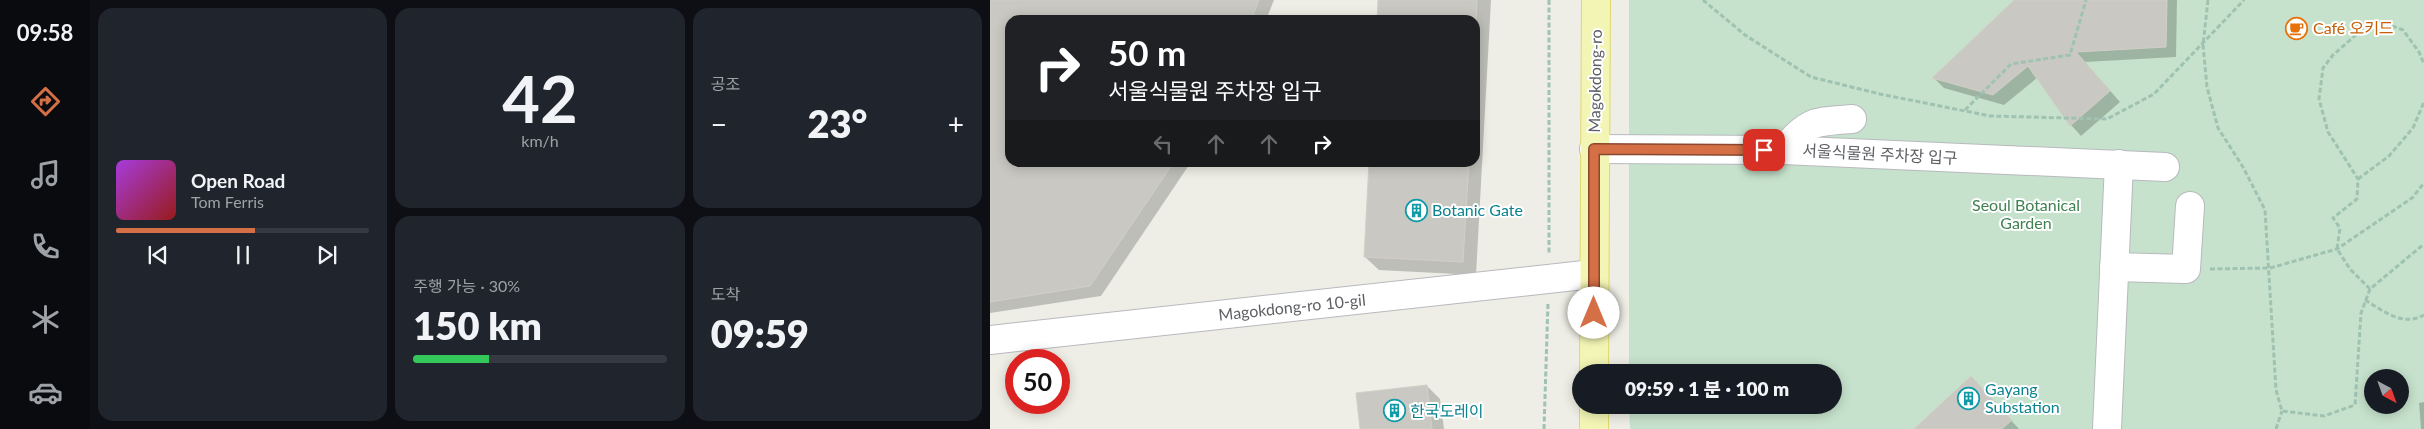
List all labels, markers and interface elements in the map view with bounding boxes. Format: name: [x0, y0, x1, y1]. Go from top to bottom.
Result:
cafe icon: Café 오키드: [2285, 16, 2309, 40]
place label: Café 오키드: [2313, 18, 2394, 37]
text: 09:58: [17, 19, 73, 46]
street label: Magokdong-ro: [1584, 29, 1605, 133]
text: 50 m: [1108, 31, 1186, 73]
icon: right: [1025, 35, 1090, 100]
text: 42: [502, 59, 578, 137]
text: 공조: [711, 74, 740, 93]
text: 서울식물원 주차장 입구: [1108, 77, 1322, 104]
icon: directions: [28, 84, 63, 119]
text: 23°: [807, 100, 867, 146]
text: −: [711, 107, 727, 141]
text: +: [948, 107, 964, 141]
pin: [1743, 129, 1785, 171]
icon: left: [1149, 130, 1177, 158]
icon: ahead: [1202, 130, 1230, 158]
icon: ahead: [1255, 130, 1283, 158]
icon: right: [1308, 130, 1336, 158]
text: km/h: [521, 131, 559, 150]
icon: arrive: [1750, 136, 1778, 164]
street label: 서울식물원 주차장 입구: [1802, 140, 1958, 167]
icon: music: [28, 157, 63, 192]
text: Open Road: [191, 169, 285, 192]
text: Tom Ferris: [191, 192, 264, 211]
park label: Seoul Botanical Garden: [1972, 195, 2080, 232]
building icon: Botanic Gate: [1404, 198, 1428, 222]
place label: Botanic Gate: [1432, 200, 1523, 219]
icon: phone: [28, 229, 63, 264]
icon: previous: [144, 241, 172, 269]
icon: pause: [229, 241, 257, 269]
icon: next: [313, 241, 341, 269]
text: 주행 가능 · 30%: [413, 276, 520, 295]
text: 도착: [711, 284, 740, 303]
position arrow: [1567, 286, 1619, 338]
street label: Magokdong-ro 10-gil: [1217, 289, 1366, 324]
icon: climate: [28, 302, 63, 337]
text: 150 km: [413, 302, 542, 348]
text: 09:59: [711, 310, 809, 356]
speed limit sign: 50: [1005, 349, 1070, 414]
north arrow: [2364, 369, 2409, 414]
map controls: [2364, 369, 2409, 414]
icon: car: [28, 375, 63, 410]
text: 09:59 · 1 분 · 100 m: [1625, 377, 1789, 400]
place label: Gayang Substation: [1985, 379, 2060, 416]
building icon: Gayang Substation: [1957, 386, 1981, 410]
building icon: 한국도레이: [1382, 399, 1406, 423]
place label: 한국도레이: [1410, 401, 1484, 420]

